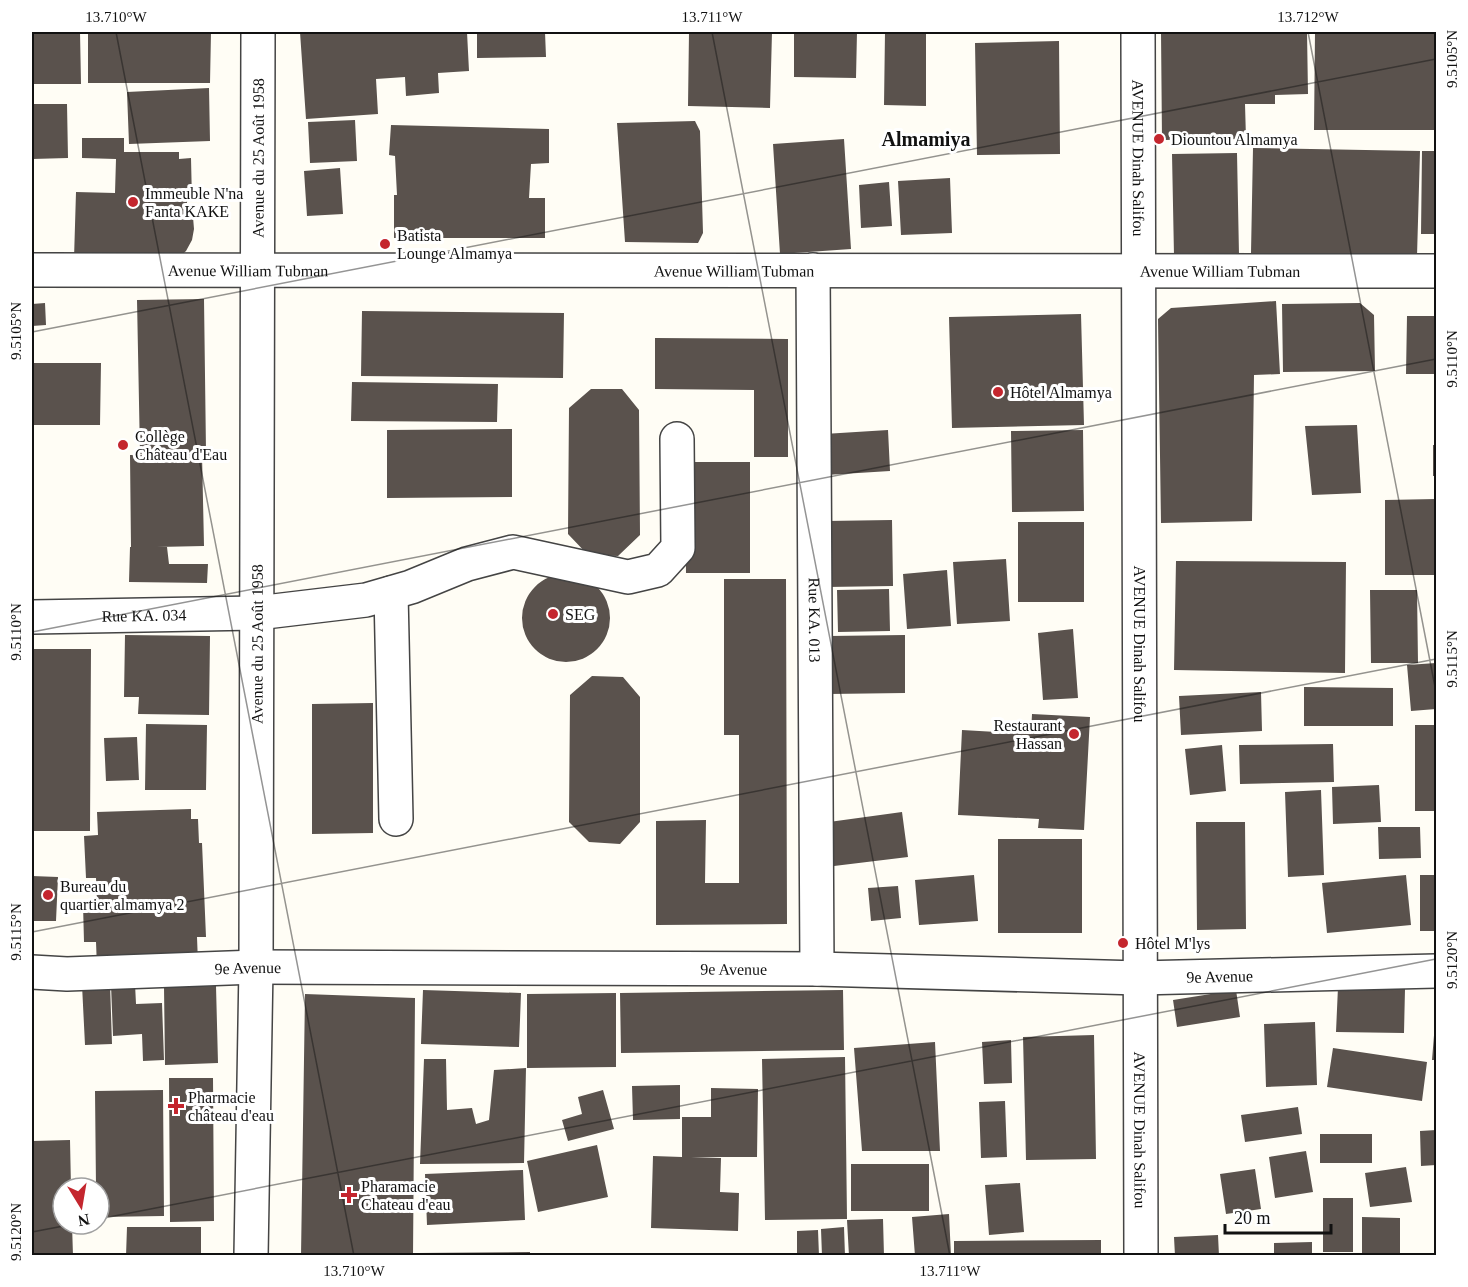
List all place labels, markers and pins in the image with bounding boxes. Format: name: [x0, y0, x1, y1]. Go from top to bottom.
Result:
place label: Diountou Almamya: [1171, 131, 1298, 149]
marker: Diountou Almamya: [1152, 132, 1166, 146]
place label: Immeuble N'na Fanta KAKE: [145, 185, 243, 220]
marker: Immeuble N'na Fanta KAKE: [126, 195, 140, 209]
place label: Batista Lounge Almamya: [397, 227, 512, 263]
marker: Batista Lounge Almamya: [378, 237, 392, 251]
place label: Hôtel Almamya: [1010, 384, 1112, 402]
marker: Hôtel Almamya: [991, 385, 1005, 399]
place label: Collège Château d'Eau: [135, 428, 227, 463]
marker: Collège Château d'Eau: [116, 438, 130, 452]
place label: SEG: [565, 606, 596, 623]
marker: SEG: [546, 607, 560, 621]
place label: Restaurant Hassan: [994, 717, 1063, 752]
marker: Restaurant Hassan: [1067, 727, 1081, 741]
place label: Bureau du quartier almamya 2: [60, 878, 184, 914]
marker: Bureau du quartier almamya 2: [41, 888, 55, 902]
place label: Hôtel M'lys: [1135, 935, 1210, 953]
marker: Hôtel M'lys: [1116, 936, 1130, 950]
place label: Pharmacie château d'eau: [188, 1089, 274, 1124]
marker: Pharmacie château d'eau: [169, 1099, 183, 1113]
place label: Pharamacie Chateau d'eau: [361, 1178, 451, 1213]
marker: Pharamacie Chateau d'eau: [342, 1188, 356, 1202]

